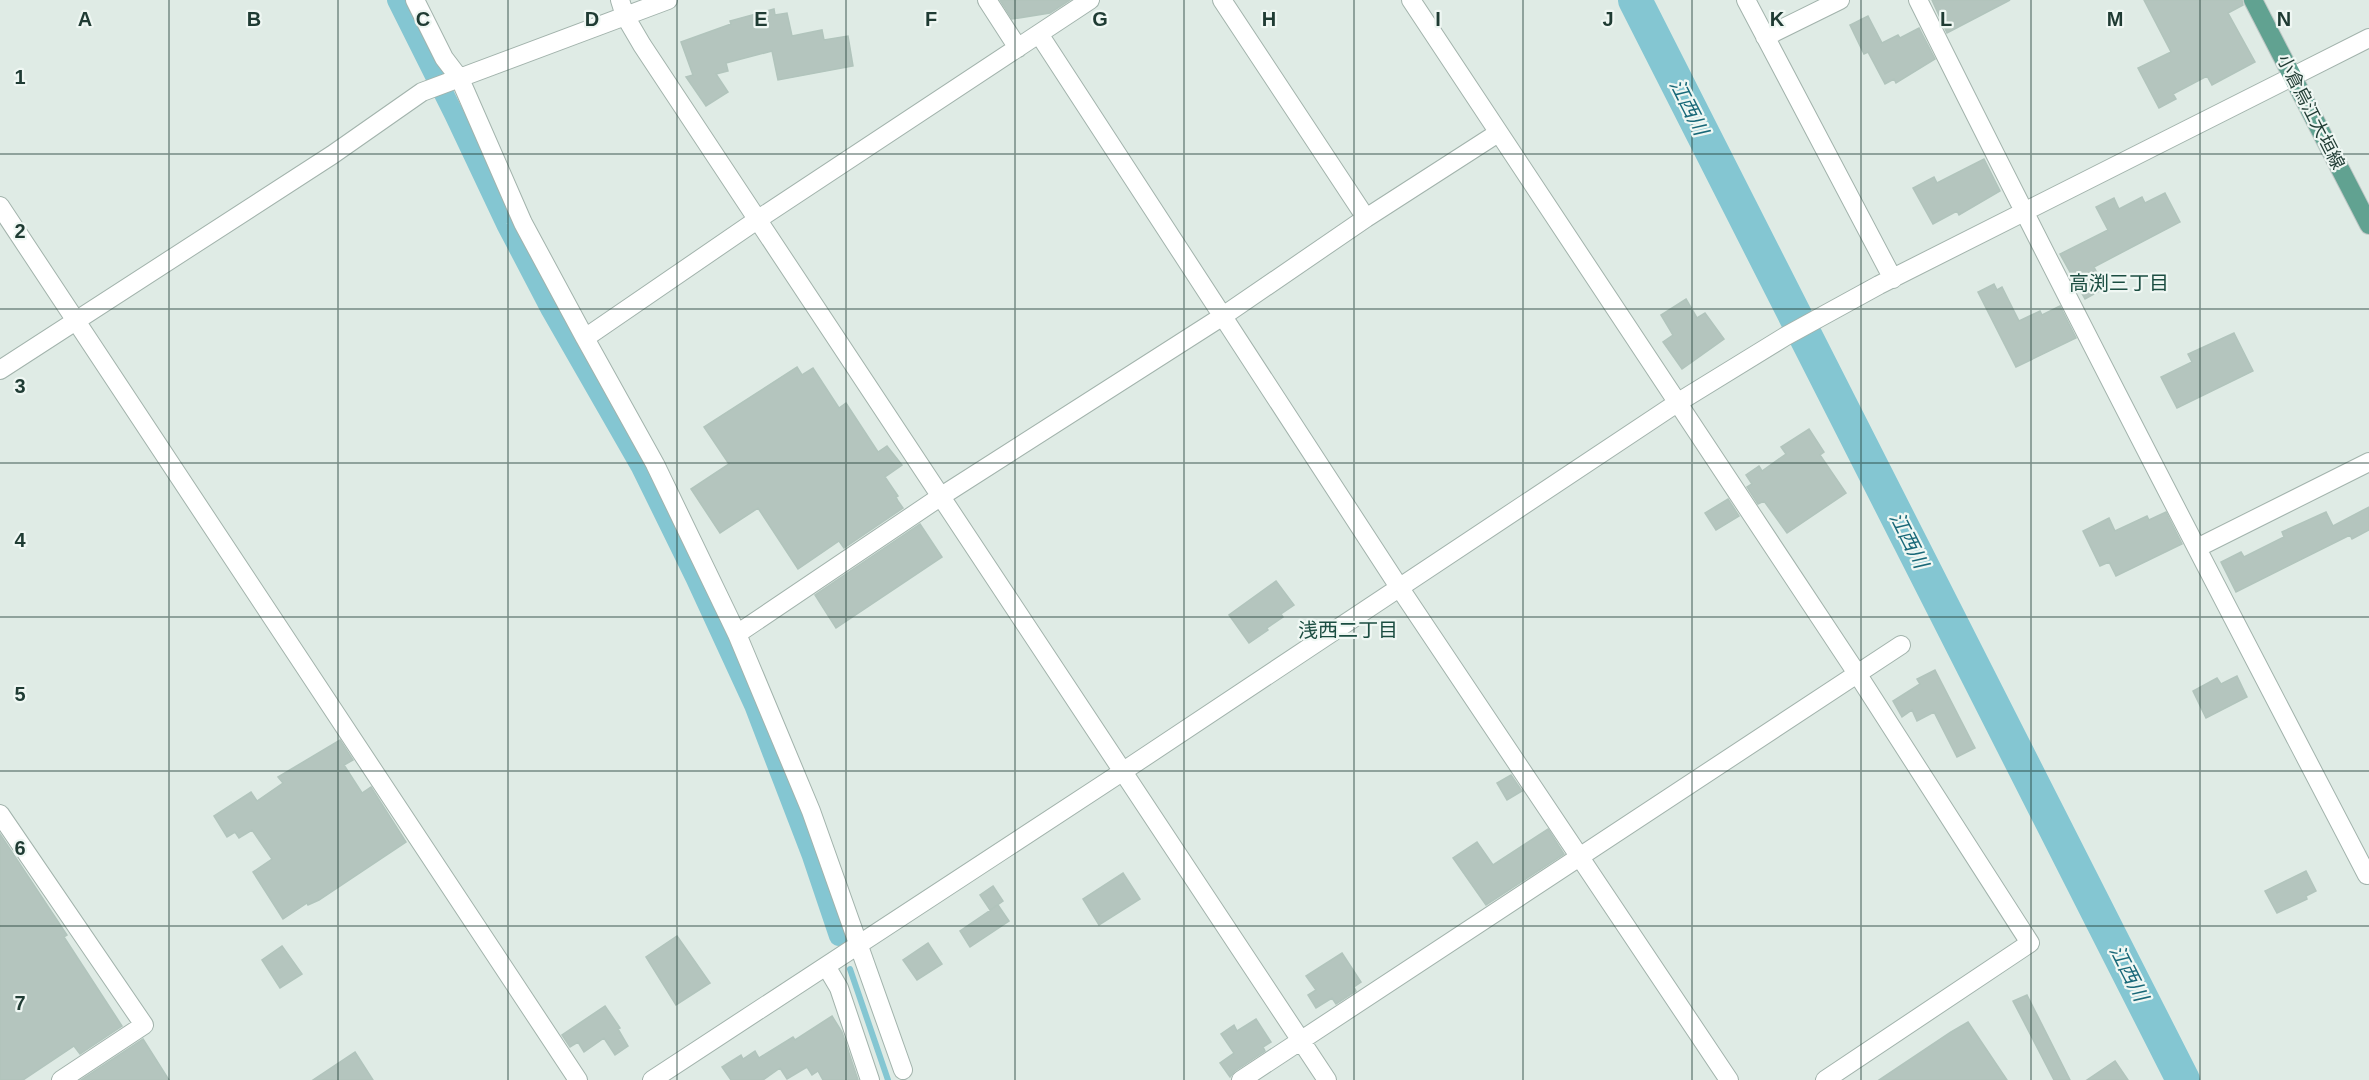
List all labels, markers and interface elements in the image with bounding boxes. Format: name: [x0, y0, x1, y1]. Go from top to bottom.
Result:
text: A: [78, 8, 92, 30]
text: B: [247, 8, 261, 30]
text: C: [416, 8, 430, 30]
text: D: [585, 8, 599, 30]
text: E: [754, 8, 768, 30]
text: F: [925, 8, 937, 30]
text: G: [1092, 8, 1108, 30]
text: H: [1262, 8, 1276, 30]
text: I: [1435, 8, 1441, 30]
text: J: [1602, 8, 1614, 30]
text: K: [1770, 8, 1785, 30]
text: L: [1940, 8, 1952, 30]
text: M: [2107, 8, 2123, 30]
text: N: [2277, 8, 2291, 30]
street label: 小倉烏江大垣線: [2273, 51, 2349, 173]
text: 1: [14, 66, 26, 88]
water label: 江西川: [1666, 75, 1713, 141]
text: 2: [14, 220, 26, 242]
district label: 高渕三丁目: [2069, 272, 2169, 294]
text: 3: [14, 375, 26, 397]
water label: 江西川: [1886, 508, 1933, 574]
text: 4: [14, 529, 26, 551]
district label: 浅西二丁目: [1298, 619, 1398, 641]
text: 5: [14, 683, 26, 705]
text: 6: [14, 837, 26, 859]
water label: 江西川: [2106, 941, 2153, 1007]
text: 7: [14, 992, 26, 1014]

